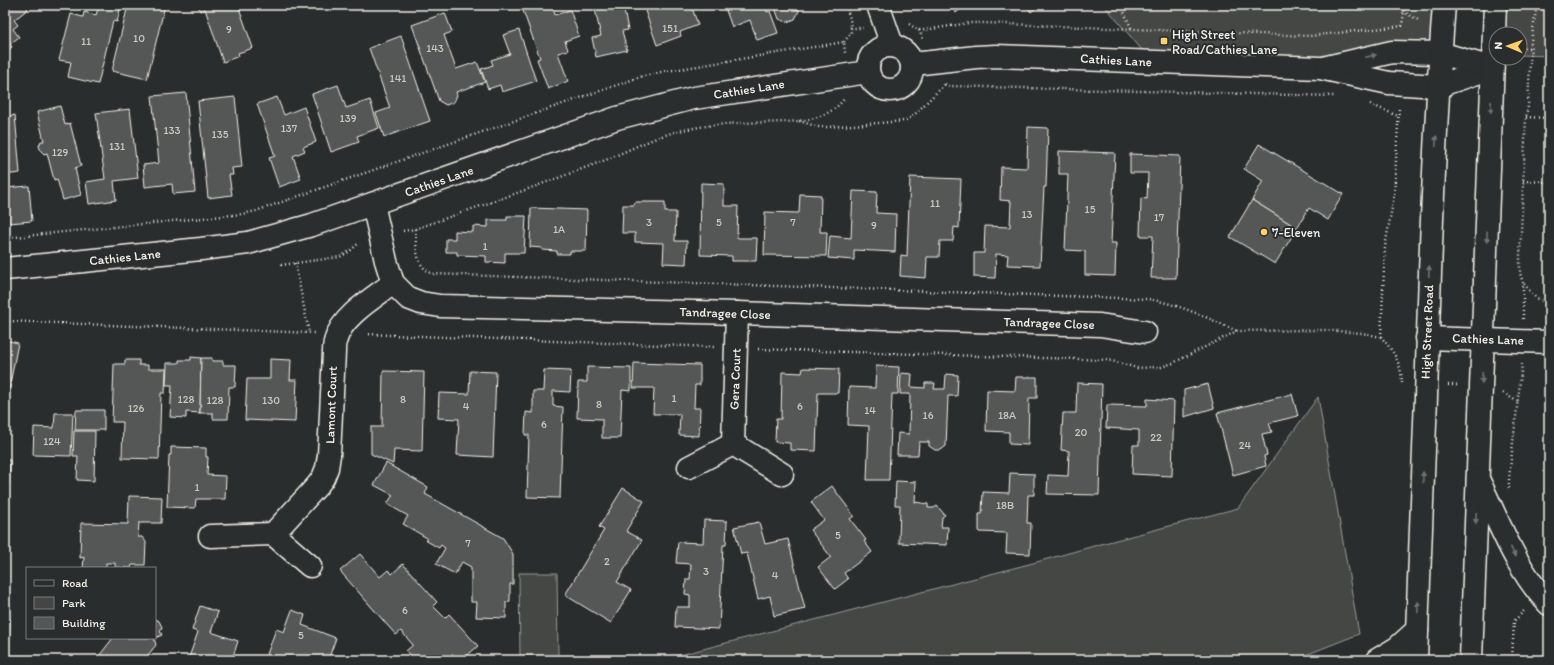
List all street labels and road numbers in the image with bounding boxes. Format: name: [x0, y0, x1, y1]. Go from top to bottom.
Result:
street label: Cathies Lane: [1080, 51, 1152, 69]
street label: Cathies Lane: [712, 76, 786, 102]
street label: Cathies Lane: [403, 162, 475, 200]
street label: Cathies Lane: [88, 246, 162, 268]
street label: High Street Road: [1418, 285, 1436, 379]
street label: Tandragee Close: [679, 304, 771, 322]
street label: Tandragee Close: [1003, 314, 1095, 332]
street label: Cathies Lane: [1452, 330, 1524, 348]
street label: Gera Court: [726, 348, 744, 410]
street label: Lamont Court: [322, 366, 340, 444]

